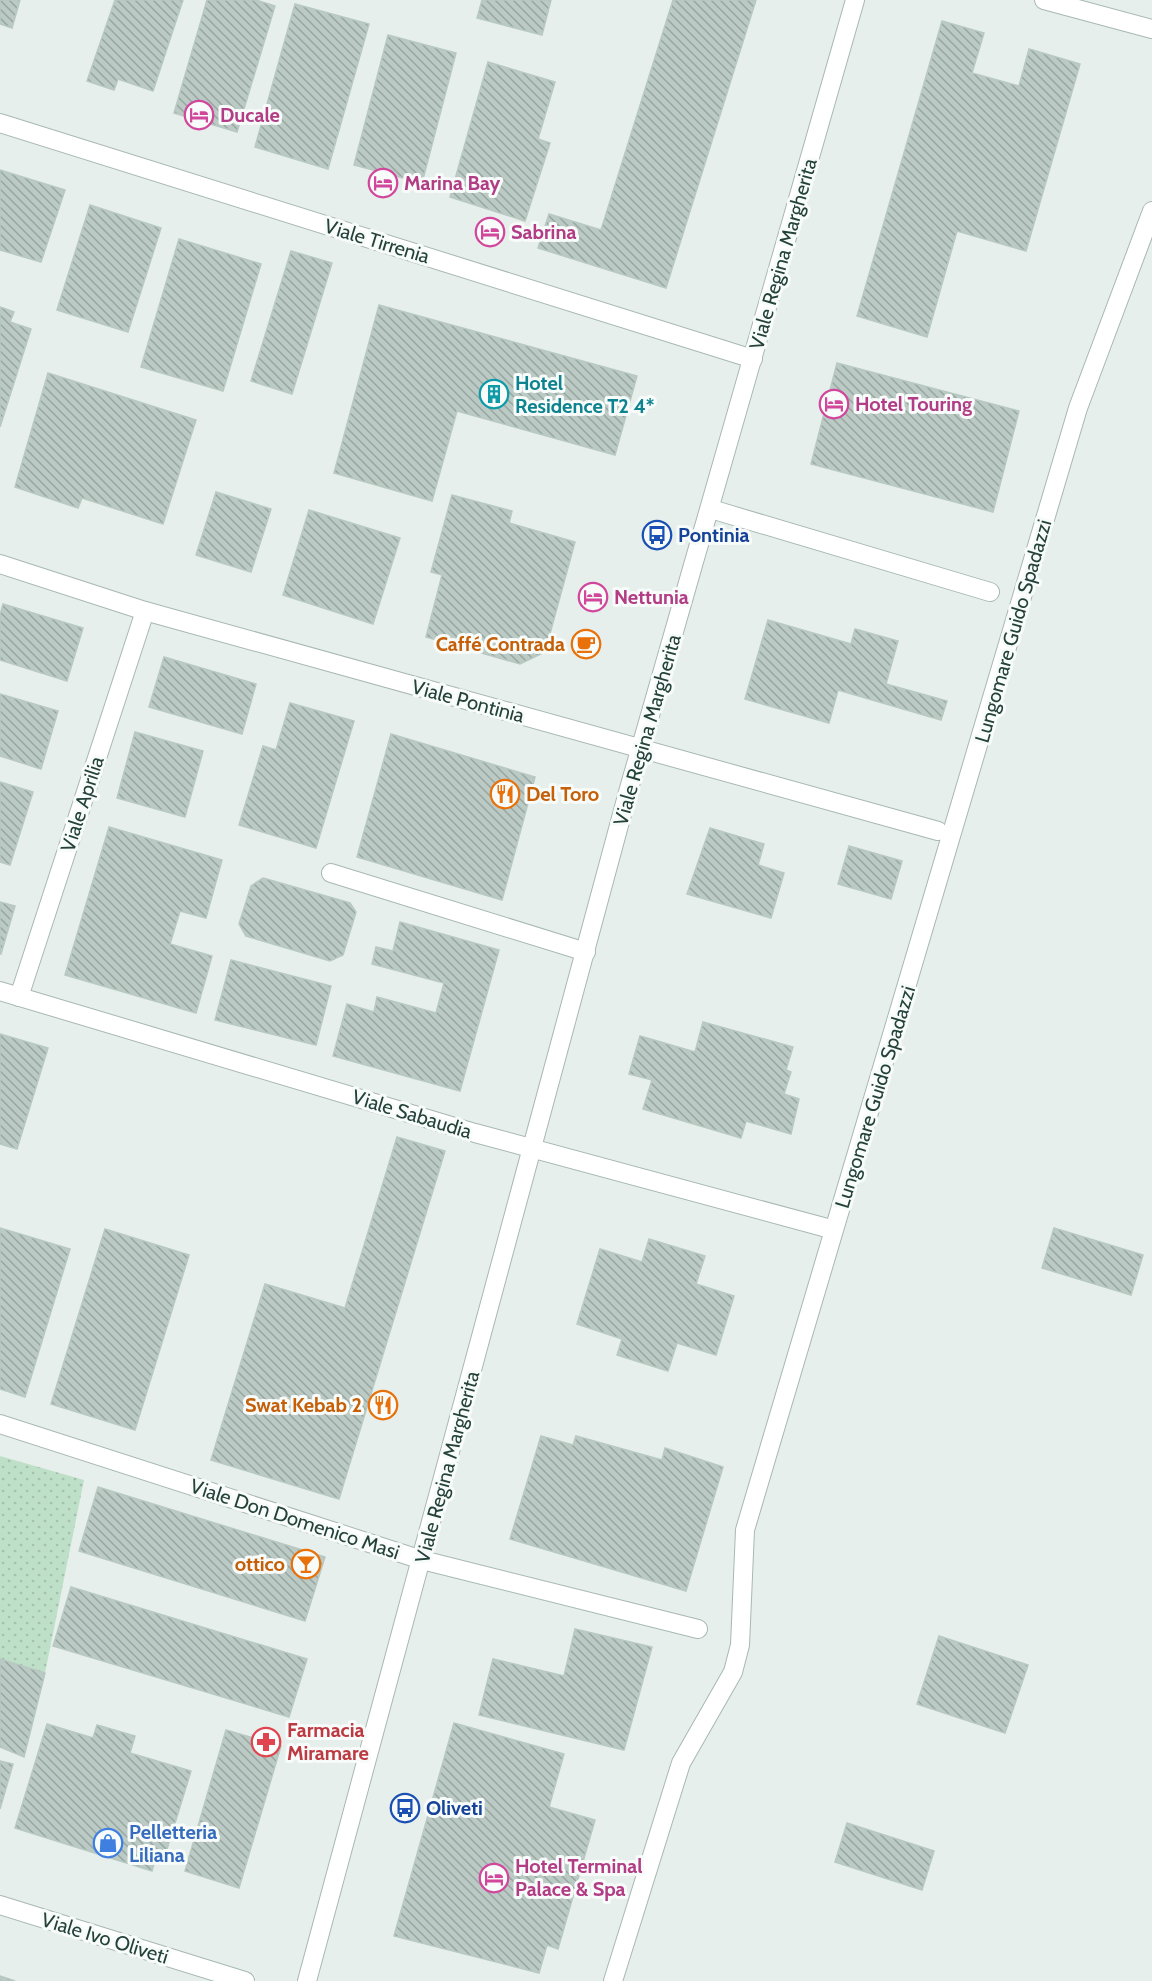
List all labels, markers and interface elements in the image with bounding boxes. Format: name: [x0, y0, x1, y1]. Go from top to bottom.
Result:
hotel icon: Ducale: [183, 99, 215, 131]
place label: Ducale: [220, 103, 280, 127]
street label: Viale Regina Margherita: [744, 155, 822, 352]
hotel icon: Marina Bay: [367, 167, 399, 199]
place label: Marina Bay: [404, 171, 500, 195]
street label: Viale Tirrenia: [322, 214, 433, 268]
hotel icon: Sabrina: [474, 216, 506, 248]
place label: Sabrina: [511, 220, 576, 244]
place label: Hotel Residence T2 4*: [515, 371, 655, 418]
building icon: Hotel Residence T2 4*: [478, 378, 510, 410]
hotel icon: Hotel Touring: [818, 388, 850, 420]
place label: Hotel Touring: [855, 392, 972, 416]
street label: Lungomare Guido Spadazzi: [970, 517, 1056, 745]
bus stop icon: Pontinia: [641, 519, 673, 551]
place label: Pontinia: [678, 523, 750, 547]
hotel icon: Nettunia: [577, 581, 609, 613]
place label: Nettunia: [614, 585, 689, 609]
cafe icon: Caffé Contrada: [570, 628, 602, 660]
street label: Viale Regina Margherita: [608, 631, 686, 828]
place label: Caffé Contrada: [436, 632, 565, 656]
street label: Viale Pontinia: [409, 674, 527, 728]
street label: Viale Aprilia: [55, 753, 109, 855]
restaurant icon: Del Toro: [489, 778, 521, 810]
place label: Del Toro: [526, 782, 599, 806]
street label: Lungomare Guido Spadazzi: [830, 983, 920, 1211]
street label: Viale Sabaudia: [349, 1084, 475, 1144]
street label: Viale Regina Margherita: [410, 1368, 484, 1566]
restaurant icon: Swat Kebab 2: [367, 1389, 399, 1421]
place label: Swat Kebab 2: [245, 1393, 362, 1417]
street label: Viale Don Domenico Masi: [187, 1474, 403, 1564]
bar icon: ottico: [290, 1548, 322, 1580]
place label: ottico: [235, 1552, 285, 1576]
place label: Farmacia Miramare: [287, 1718, 369, 1765]
pharmacy icon: Farmacia Miramare: [250, 1726, 282, 1758]
bus stop icon: Oliveti: [389, 1792, 421, 1824]
place label: Oliveti: [426, 1796, 483, 1820]
place label: Pelletteria Liliana: [129, 1820, 217, 1867]
shop icon: Pelletteria Liliana: [92, 1827, 124, 1859]
place label: Hotel Terminal Palace & Spa: [515, 1854, 643, 1901]
hotel icon: Hotel Terminal Palace & Spa: [478, 1862, 510, 1894]
street label: Viale Ivo Oliveti: [39, 1907, 171, 1969]

